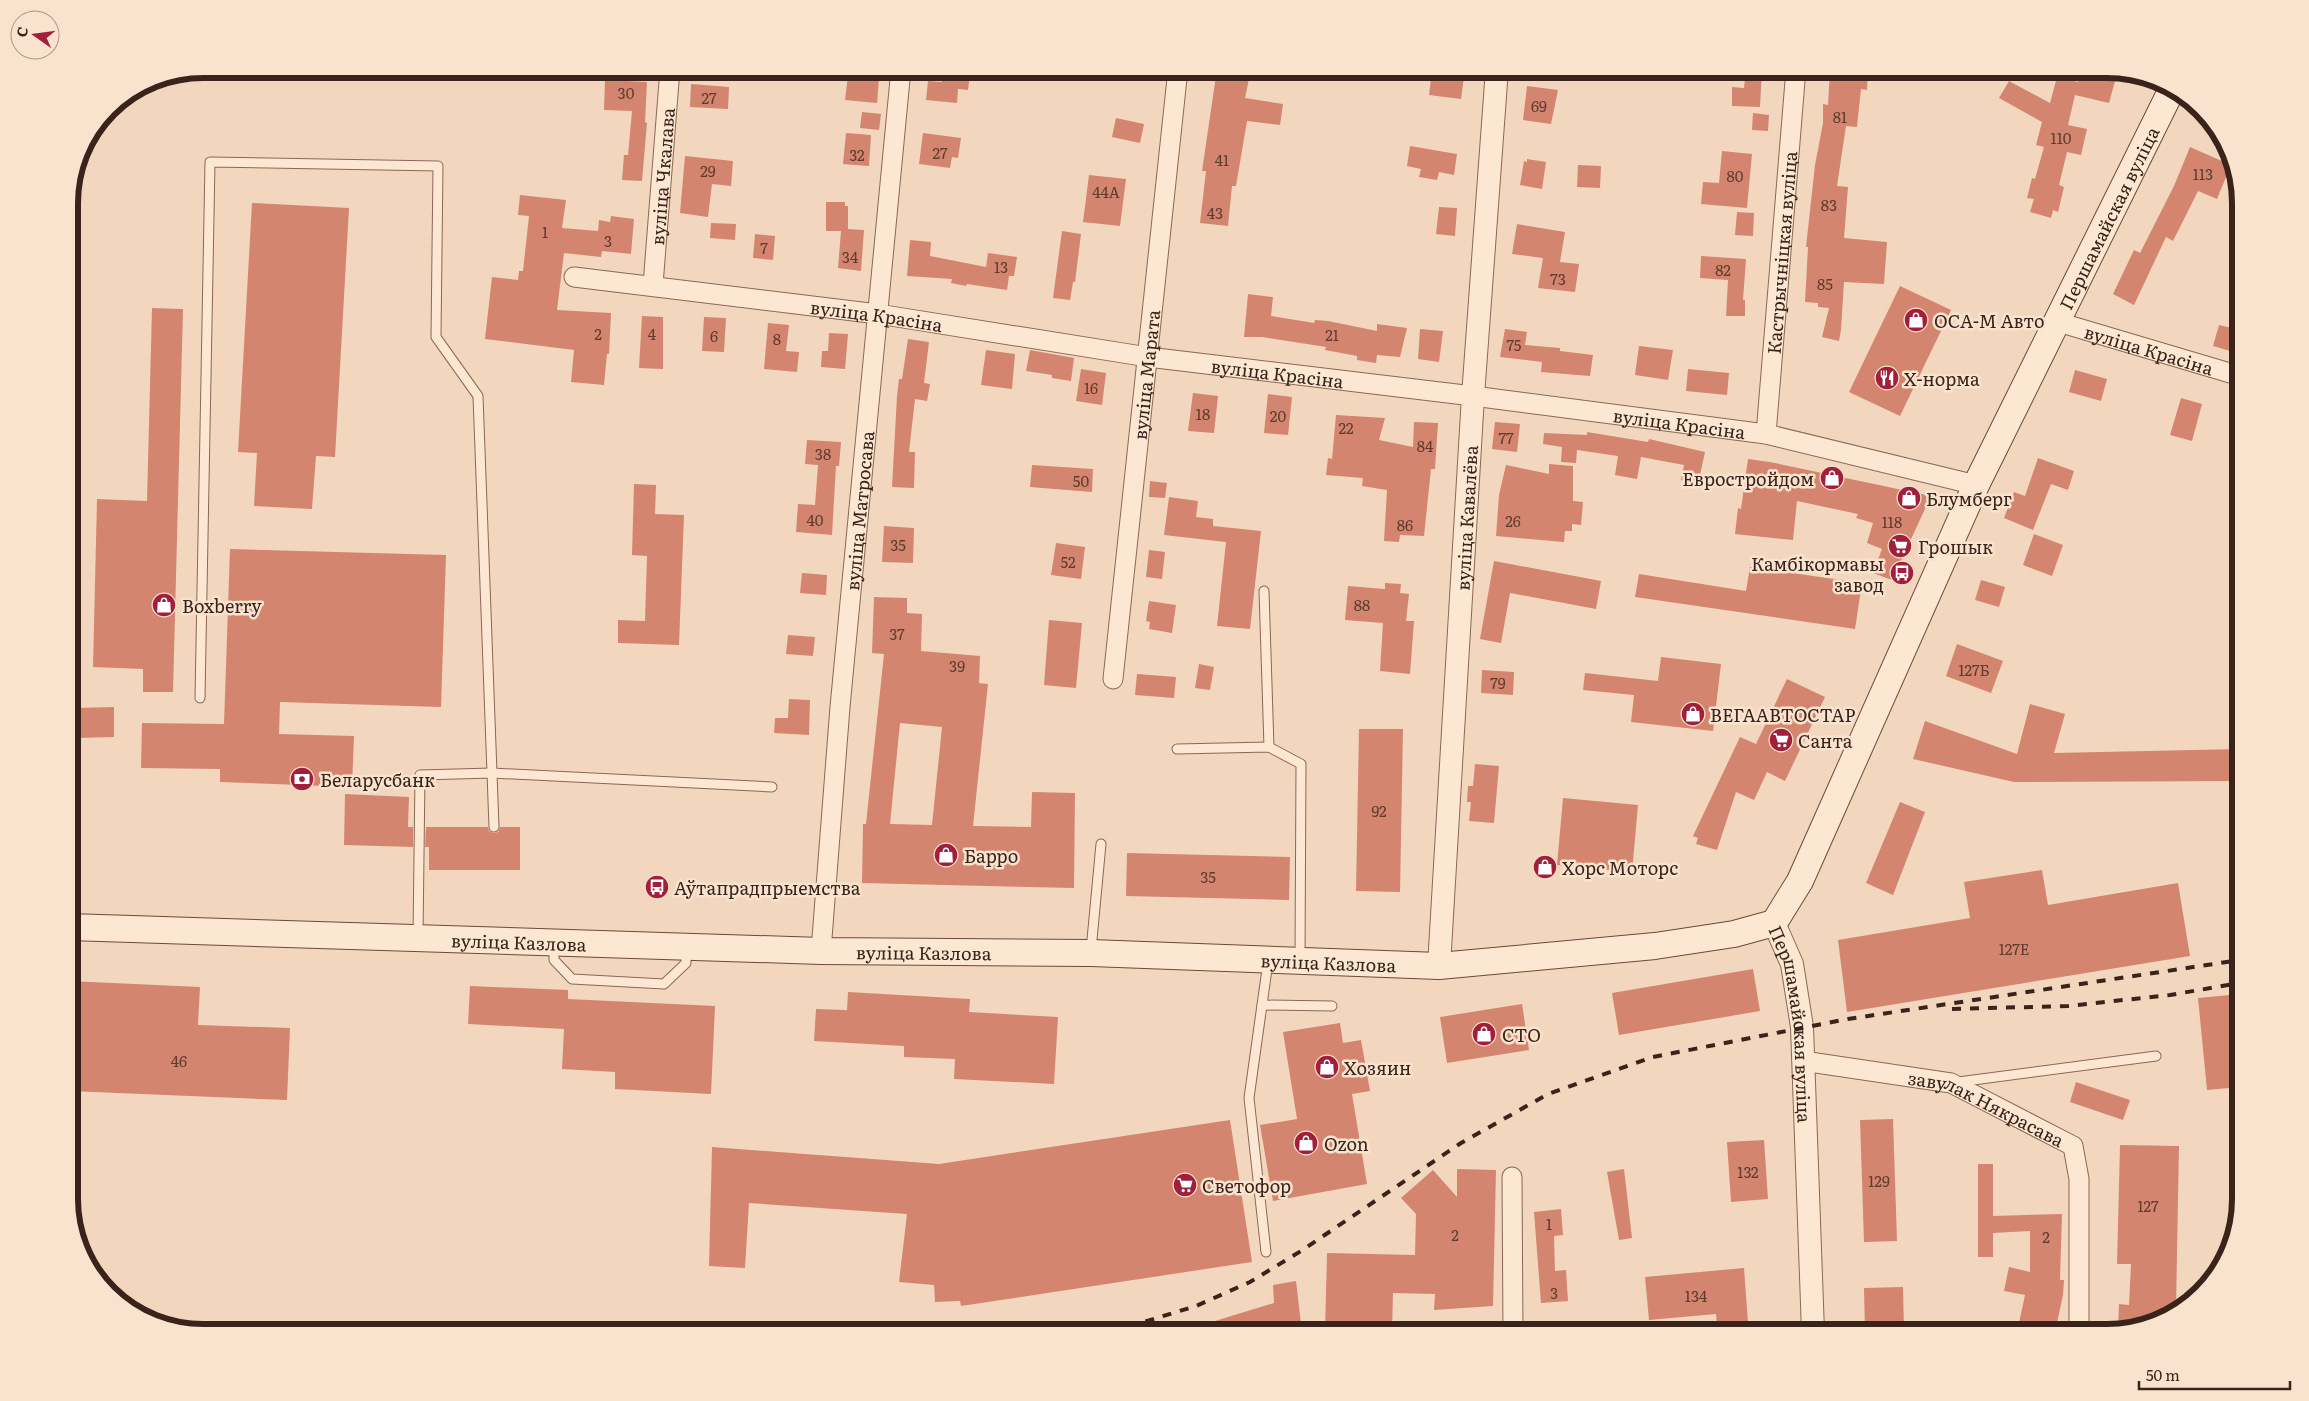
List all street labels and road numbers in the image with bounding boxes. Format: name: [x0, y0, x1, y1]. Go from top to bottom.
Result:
street label: вуліца Чкалава: [643, 106, 680, 246]
street label: Першамайская вуліца: [2052, 121, 2165, 314]
street label: Кастрычніцкая вуліца: [1759, 150, 1803, 355]
street label: вуліца Красіна: [809, 292, 945, 338]
street label: вуліца Марата: [1125, 308, 1166, 441]
street label: вуліца Красіна: [2081, 317, 2217, 381]
street label: вуліца Красіна: [1210, 351, 1346, 394]
street label: вуліца Красіна: [1611, 401, 1747, 445]
street label: вуліца Матросава: [838, 429, 880, 592]
street label: вуліца Кавалёва: [1448, 444, 1484, 591]
street label: Першамайская вуліца: [1763, 921, 1819, 1124]
street label: вуліца Казлова: [451, 926, 587, 957]
street label: вуліца Казлова: [856, 938, 992, 966]
street label: вуліца Казлова: [1260, 946, 1397, 978]
street label: завулак Някрасава: [1906, 1063, 2069, 1153]

